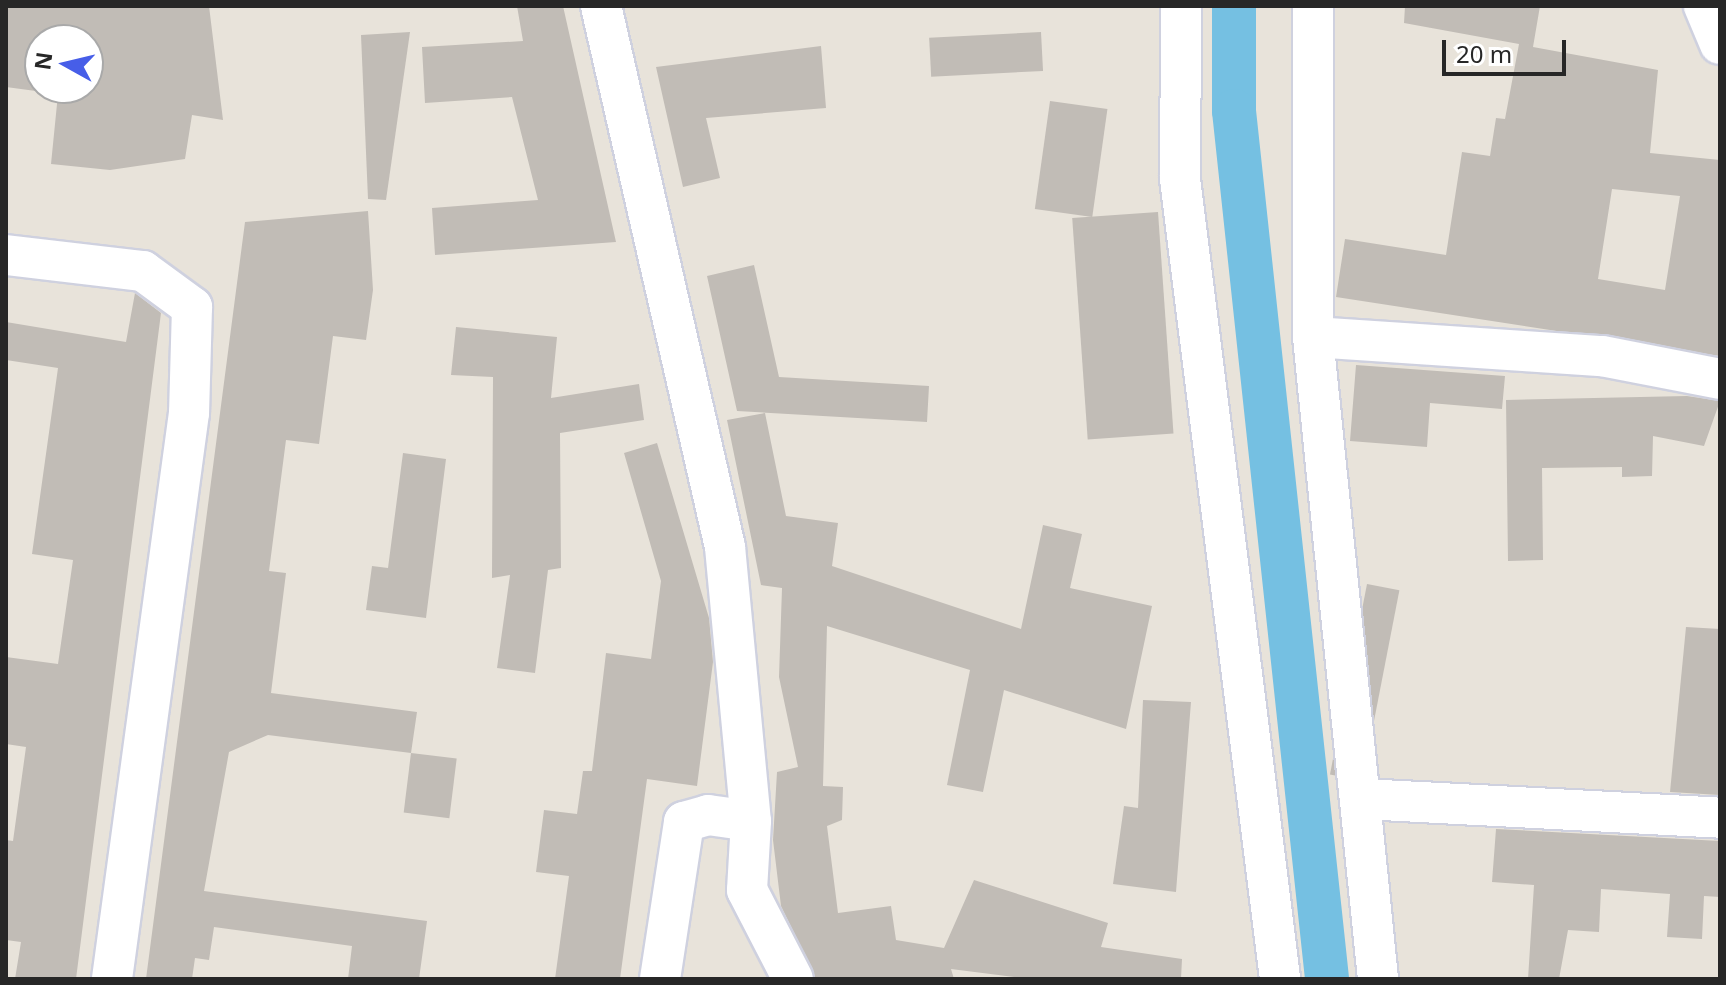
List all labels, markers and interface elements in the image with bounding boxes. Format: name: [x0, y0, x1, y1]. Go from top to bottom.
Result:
north arrow: [24, 24, 104, 104]
scale bar: [1446, 24, 1570, 74]
text: 20 m: [1456, 37, 1512, 70]
text: N: [26, 50, 58, 72]

